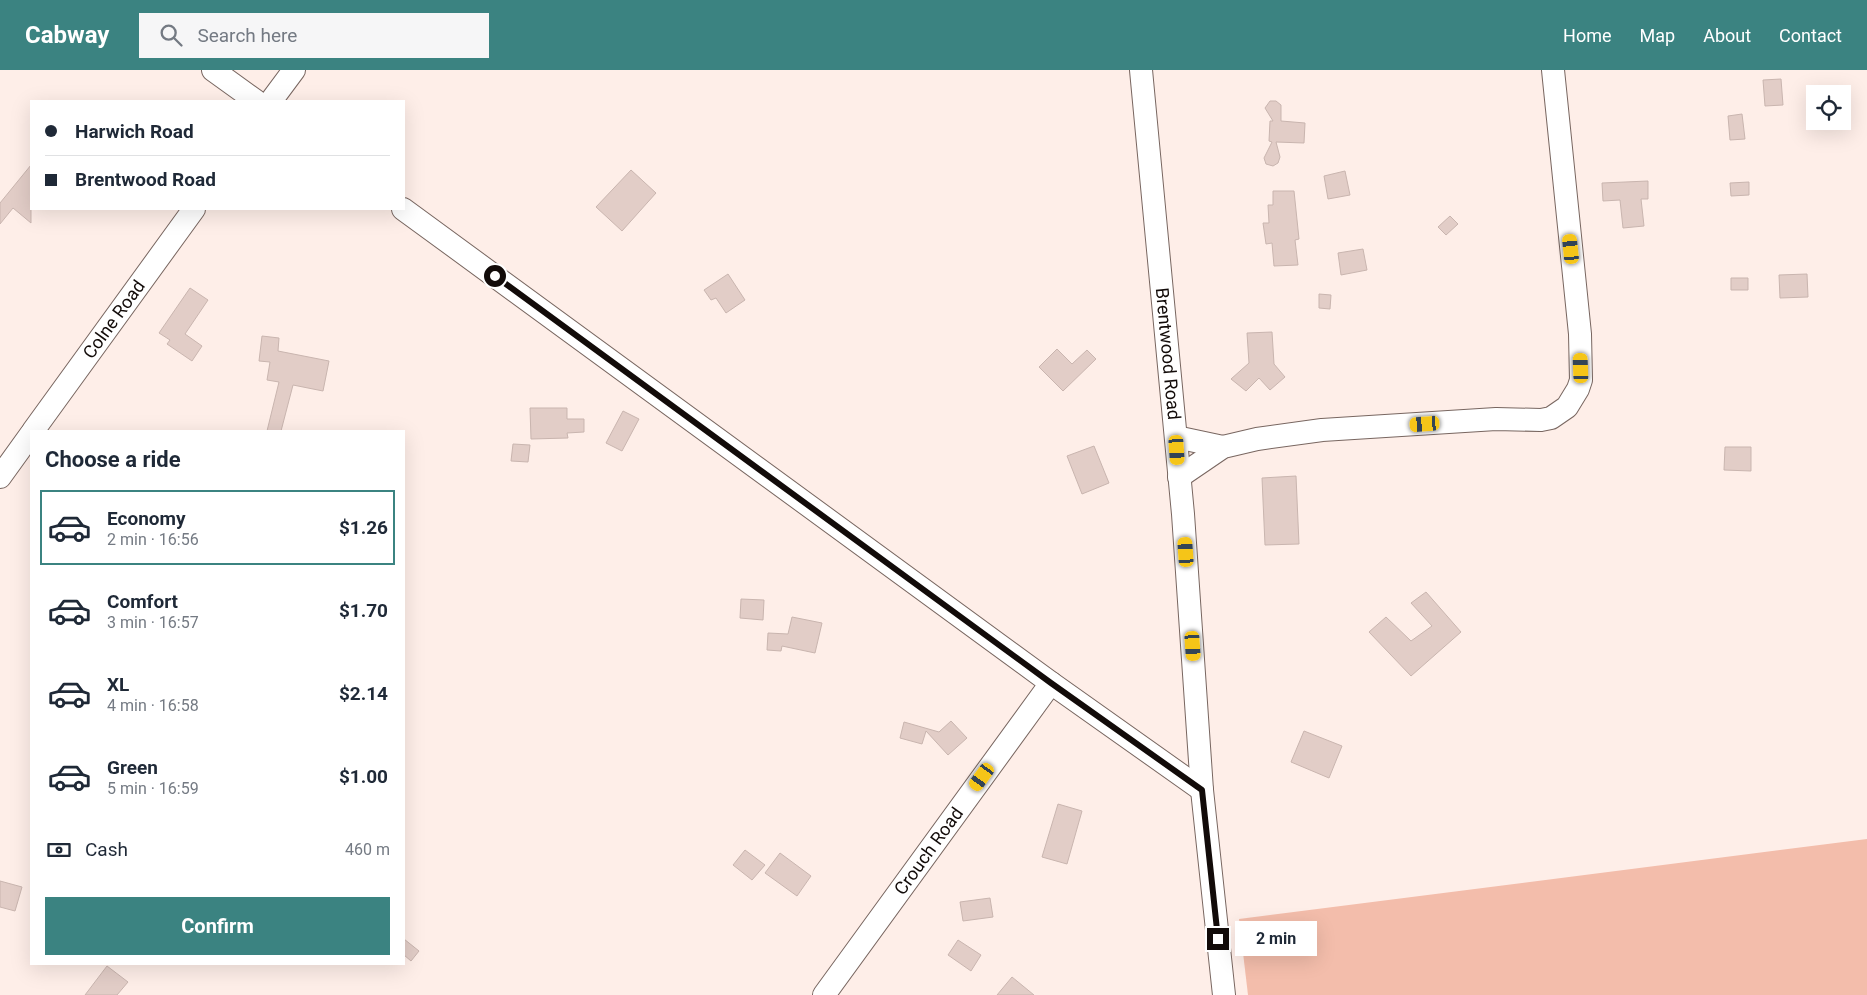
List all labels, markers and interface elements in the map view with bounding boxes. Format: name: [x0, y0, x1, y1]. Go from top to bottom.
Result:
search box: [139, 13, 489, 58]
text: Cabway: [25, 21, 109, 49]
icon: search: [157, 21, 185, 49]
text: Search here: [197, 24, 297, 47]
text: Home: [1563, 25, 1612, 46]
text: Map: [1640, 25, 1675, 46]
text: About: [1703, 25, 1751, 46]
text: Contact: [1779, 25, 1842, 46]
map controls: [1806, 85, 1851, 130]
button: locate: [1806, 85, 1851, 130]
text: Harwich Road: [75, 120, 194, 143]
text: Brentwood Road: [75, 168, 216, 191]
car: [1561, 233, 1580, 265]
route start: [484, 265, 506, 287]
street label: Colne Road: [78, 276, 149, 362]
street label: Brentwood Road: [1152, 287, 1185, 421]
car: [1572, 353, 1589, 383]
car: [1409, 415, 1440, 433]
car: [1168, 435, 1185, 465]
text: Choose a ride: [45, 447, 181, 472]
icon: car: [47, 505, 92, 550]
text: Economy: [107, 507, 186, 530]
text: $1.26: [339, 516, 388, 539]
text: 2 min · 16:56: [107, 530, 199, 549]
car: [1177, 537, 1194, 567]
icon: car: [47, 588, 92, 633]
text: Comfort: [107, 590, 178, 613]
text: $1.70: [339, 599, 388, 622]
text: 3 min · 16:57: [107, 613, 199, 632]
car: [1184, 631, 1201, 661]
icon: car: [47, 671, 92, 716]
text: XL: [107, 673, 129, 696]
text: $2.14: [339, 682, 388, 705]
text: 4 min · 16:58: [107, 696, 199, 715]
icon: car: [47, 754, 92, 799]
text: Green: [107, 756, 158, 779]
car: [967, 760, 996, 794]
text: $1.00: [339, 765, 388, 788]
text: 5 min · 16:59: [107, 779, 199, 798]
street label: Crouch Road: [890, 803, 967, 899]
icon: cash: [45, 836, 73, 864]
text: Cash: [85, 838, 128, 861]
text: 460 m: [345, 840, 390, 859]
button: Confirm: [45, 897, 390, 955]
callout: 2 min: [1236, 922, 1318, 956]
route end: [1207, 928, 1229, 950]
text: 2 min: [1256, 929, 1296, 948]

